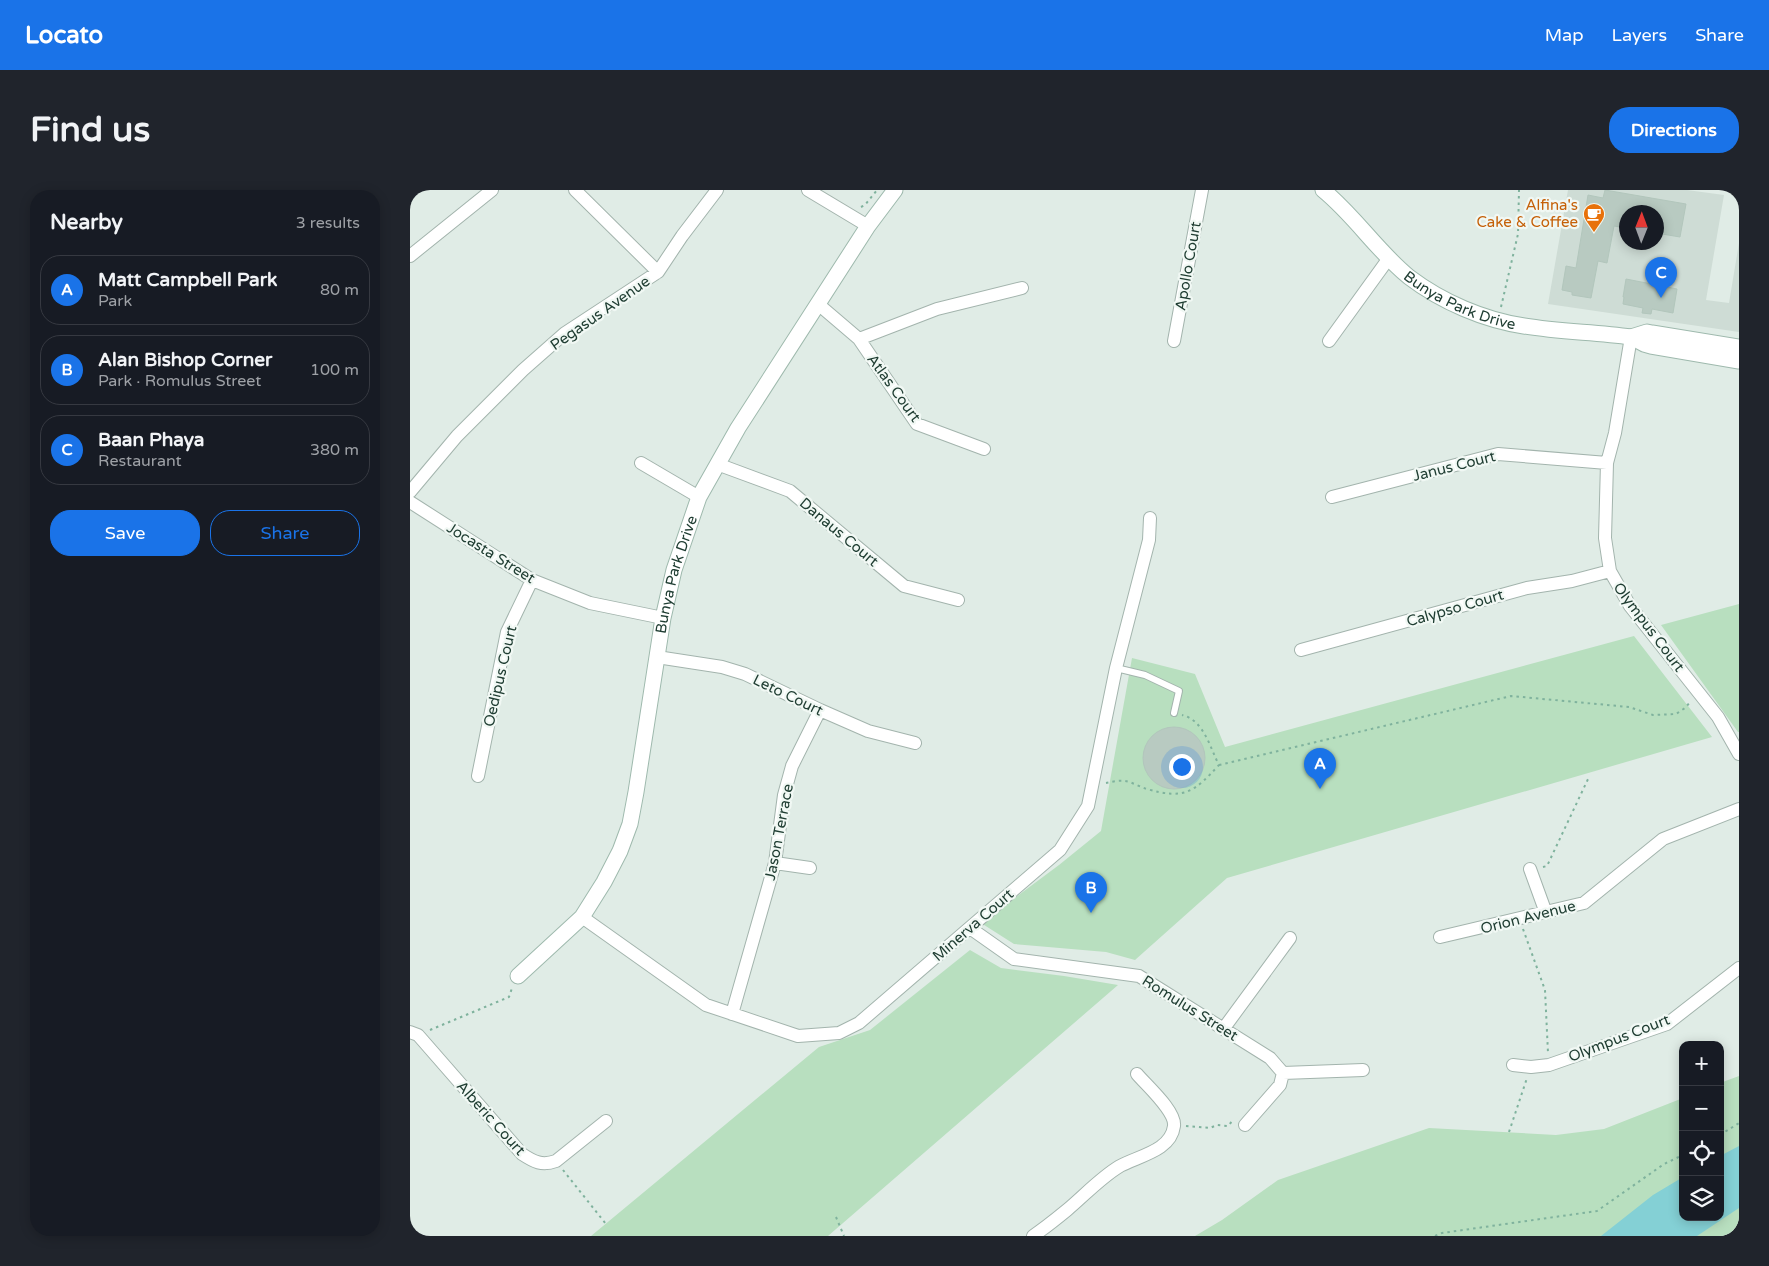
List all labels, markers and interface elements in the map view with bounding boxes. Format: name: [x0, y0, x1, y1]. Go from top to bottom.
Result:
text: Locato: [25, 21, 103, 50]
text: Map: [1545, 24, 1584, 46]
text: Layers: [1612, 24, 1667, 46]
text: Share: [1695, 24, 1744, 46]
button: Directions: [1609, 107, 1739, 153]
text: Find us: [30, 109, 150, 151]
place label: Alfina's Cake & Coffee: [1476, 196, 1578, 231]
cafe icon: Alfina's Cake & Coffee: [1582, 202, 1606, 233]
north arrow: [1619, 205, 1664, 250]
text: Nearby: [50, 210, 123, 235]
text: 3 results: [296, 213, 360, 233]
street label: Apollo Court: [1171, 220, 1205, 312]
pin: C: [1645, 257, 1677, 298]
street label: Bunya Park Drive: [1400, 267, 1517, 333]
text: Matt Campbell Park: [98, 269, 277, 291]
street label: Pegasus Avenue: [547, 272, 653, 354]
text: A: [61, 280, 73, 300]
text: 80 m: [320, 280, 359, 300]
text: Park: [98, 291, 132, 311]
text: Alan Bishop Corner: [98, 349, 272, 371]
street label: Atlas Court: [863, 350, 925, 426]
text: B: [61, 360, 73, 380]
text: 100 m: [310, 360, 359, 380]
text: Park · Romulus Street: [98, 371, 261, 391]
text: Baan Phaya: [98, 429, 205, 451]
text: C: [61, 440, 73, 460]
text: 380 m: [310, 440, 359, 460]
street label: Janus Court: [1411, 447, 1497, 485]
text: Restaurant: [98, 451, 182, 471]
street label: Danaus Court: [796, 494, 882, 570]
button: Save: [50, 510, 200, 556]
button: Share: [210, 510, 360, 556]
street label: Bunya Park Drive: [652, 513, 701, 635]
street label: Jocasta Street: [444, 519, 539, 587]
street label: Olympus Court: [1610, 579, 1689, 675]
street label: Calypso Court: [1404, 585, 1506, 630]
street label: Oedipus Court: [480, 623, 520, 728]
street label: Leto Court: [750, 670, 826, 720]
pin: A: [1304, 748, 1336, 789]
your location: [1169, 754, 1195, 780]
street label: Jason Terrace: [761, 782, 797, 882]
pin: B: [1075, 872, 1107, 913]
street label: Minerva Court: [929, 885, 1017, 965]
street label: Orion Avenue: [1479, 896, 1577, 938]
street label: Romulus Street: [1139, 971, 1241, 1045]
street label: Olympus Court: [1566, 1010, 1673, 1066]
map controls: [1679, 1041, 1724, 1221]
button: +: [1679, 1041, 1724, 1086]
street label: Alberic Court: [453, 1077, 529, 1159]
button: −: [1679, 1086, 1724, 1131]
button: locate: [1679, 1131, 1724, 1176]
button: layers: [1679, 1176, 1724, 1221]

